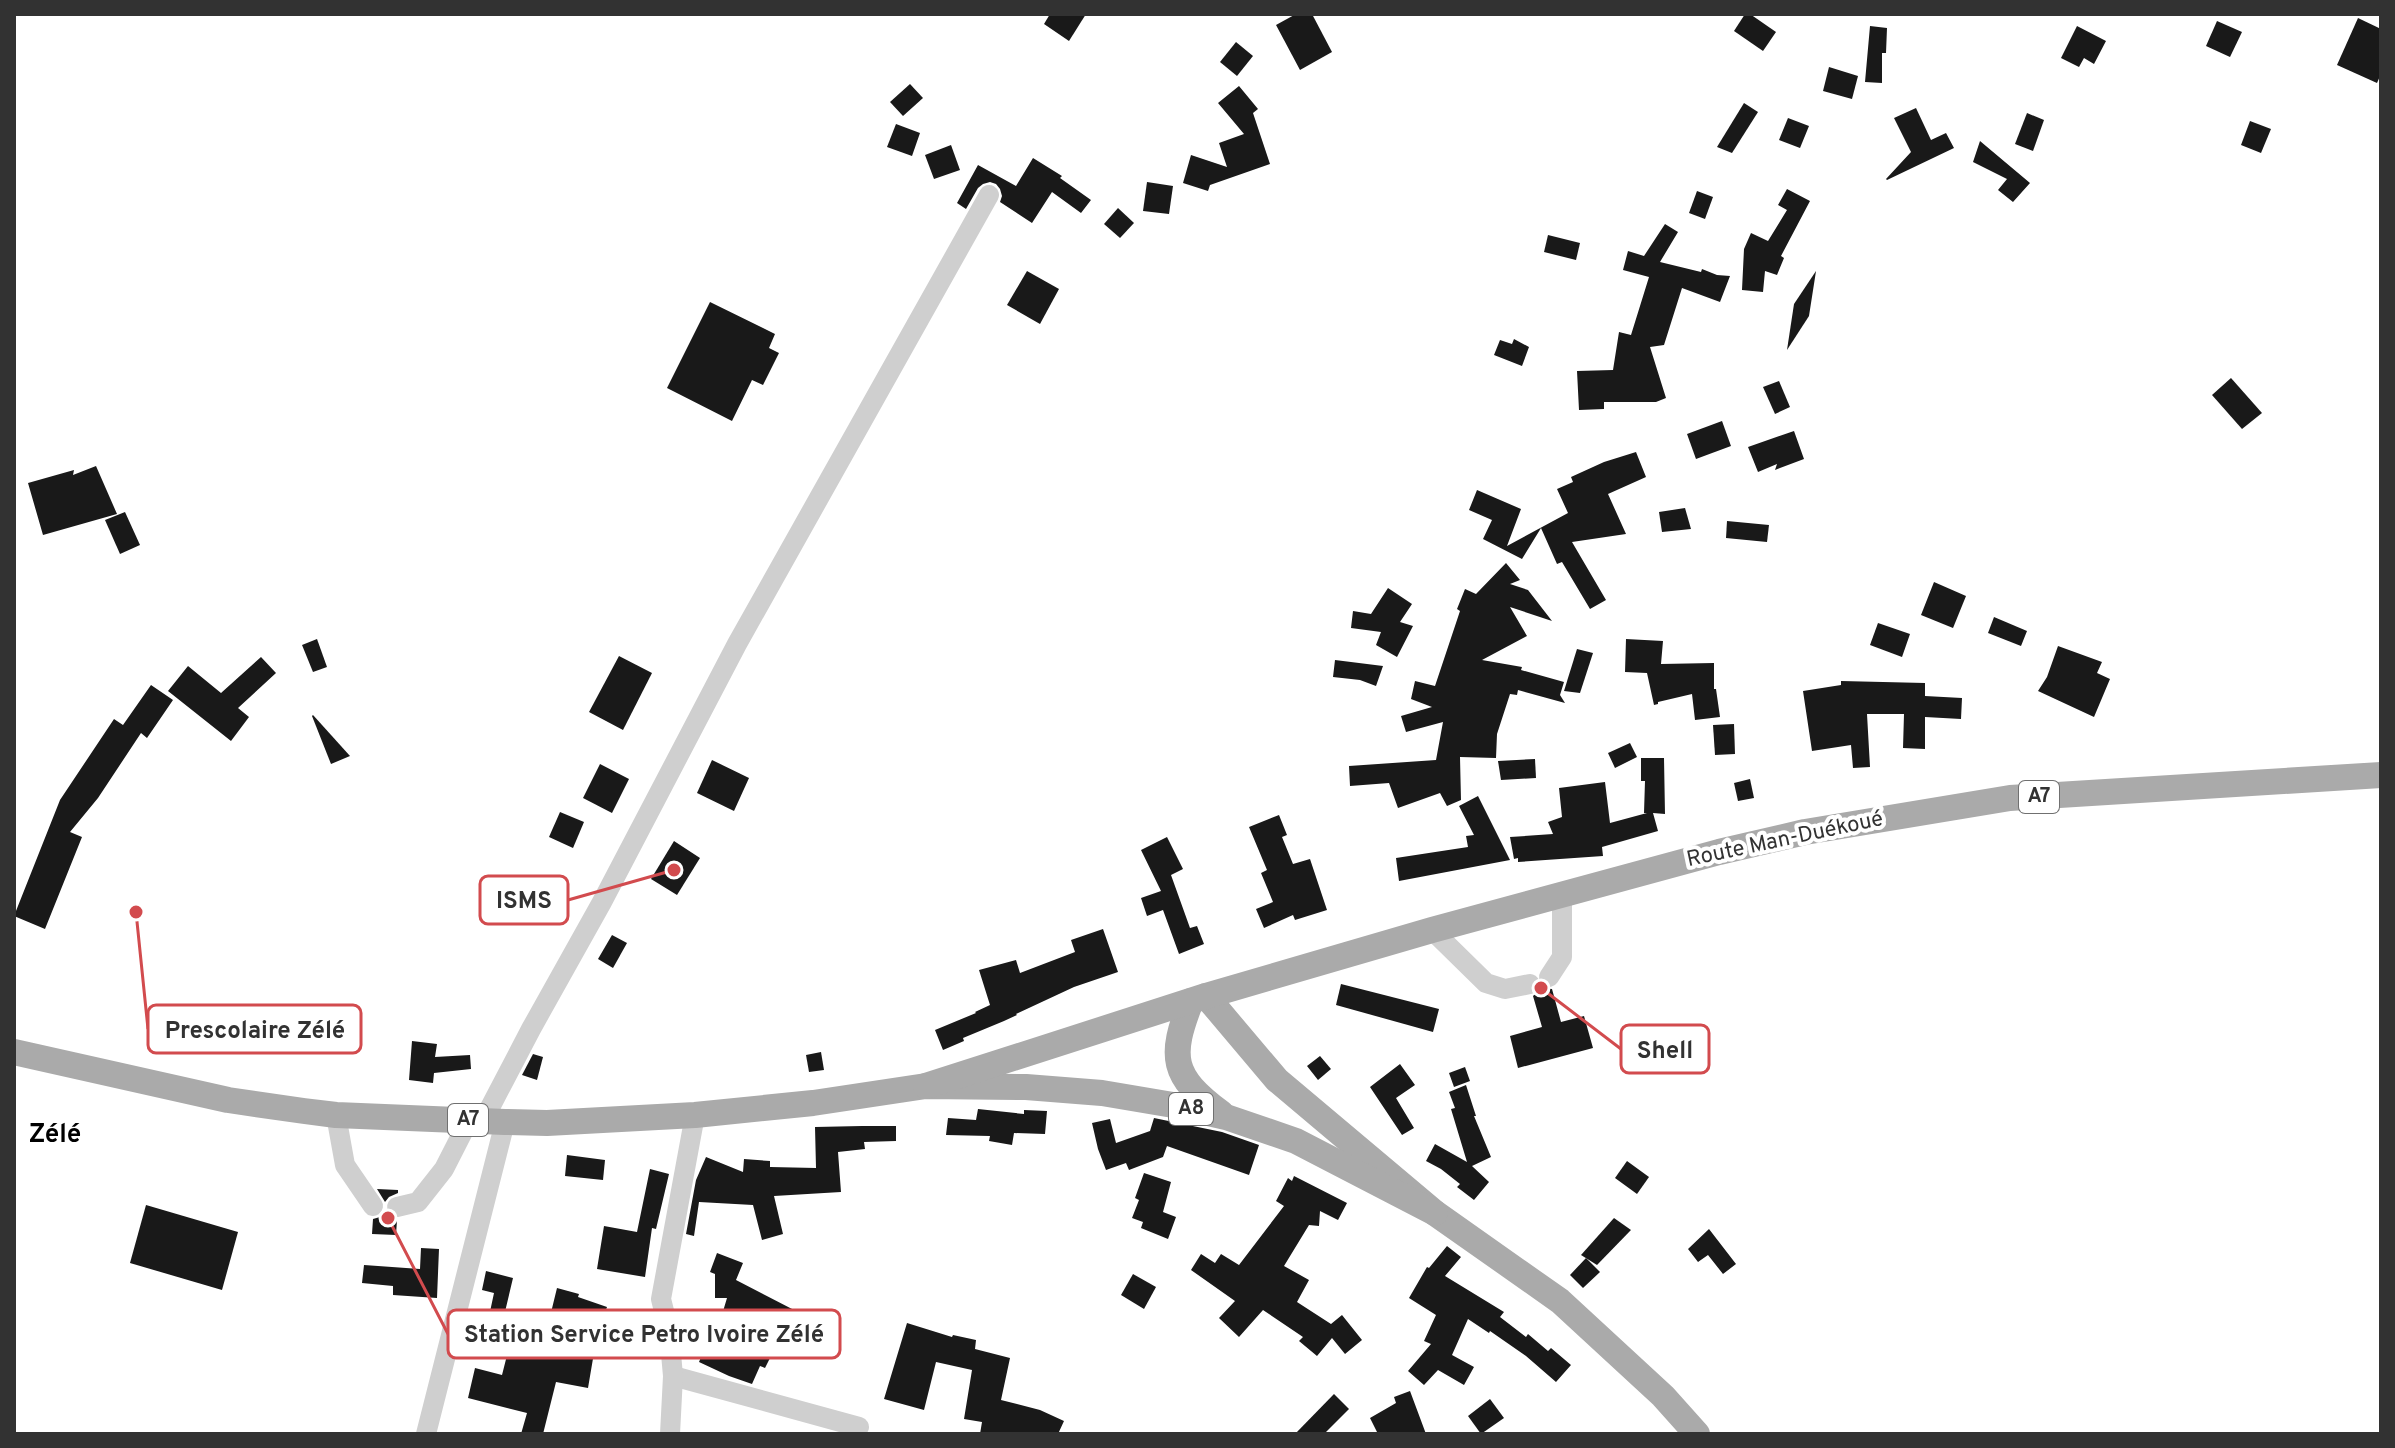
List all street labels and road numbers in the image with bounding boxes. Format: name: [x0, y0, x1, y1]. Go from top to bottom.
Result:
road number: A7: [2019, 781, 2059, 813]
street label: Route Man-Duékoué: [1684, 806, 1886, 874]
road number: A8: [1169, 1093, 1213, 1125]
road number: A7: [448, 1104, 488, 1136]

